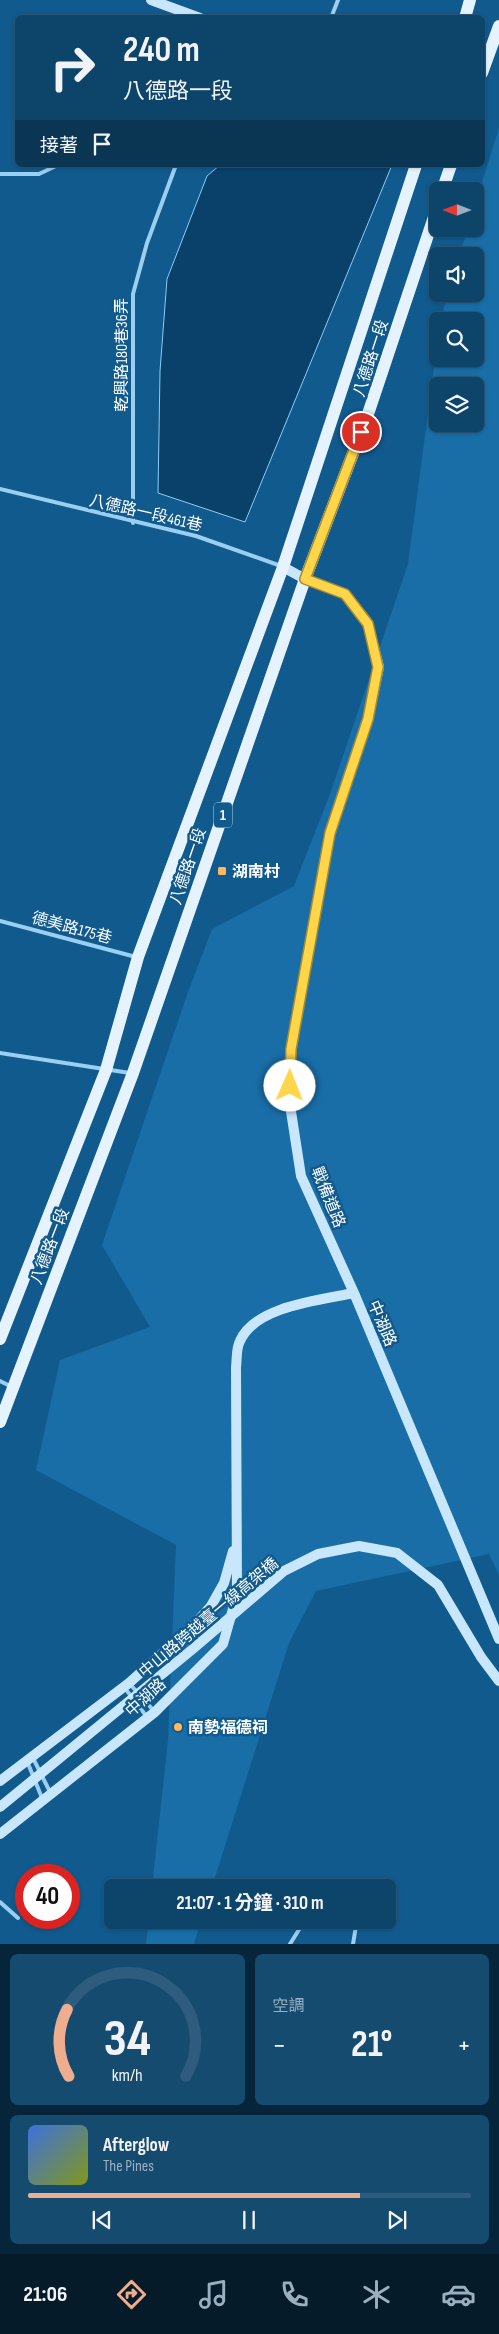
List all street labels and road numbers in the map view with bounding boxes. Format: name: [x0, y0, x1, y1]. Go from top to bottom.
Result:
street label: 乾興路180巷36弄: [113, 298, 132, 412]
street label: 八德路一段: [350, 317, 393, 399]
street label: 八德路一段461巷: [87, 491, 204, 536]
road number: 1: [214, 802, 232, 828]
street label: 八德路一段: [166, 826, 210, 907]
street label: 德美路175巷: [29, 909, 114, 948]
street label: 戰備道路: [307, 1164, 348, 1231]
street label: 八德路一段: [27, 1206, 74, 1287]
street label: 中湖路: [363, 1298, 400, 1349]
street label: 中山路跨越臺一線高架橋: [135, 1554, 282, 1682]
street label: 中湖路: [122, 1675, 170, 1721]

